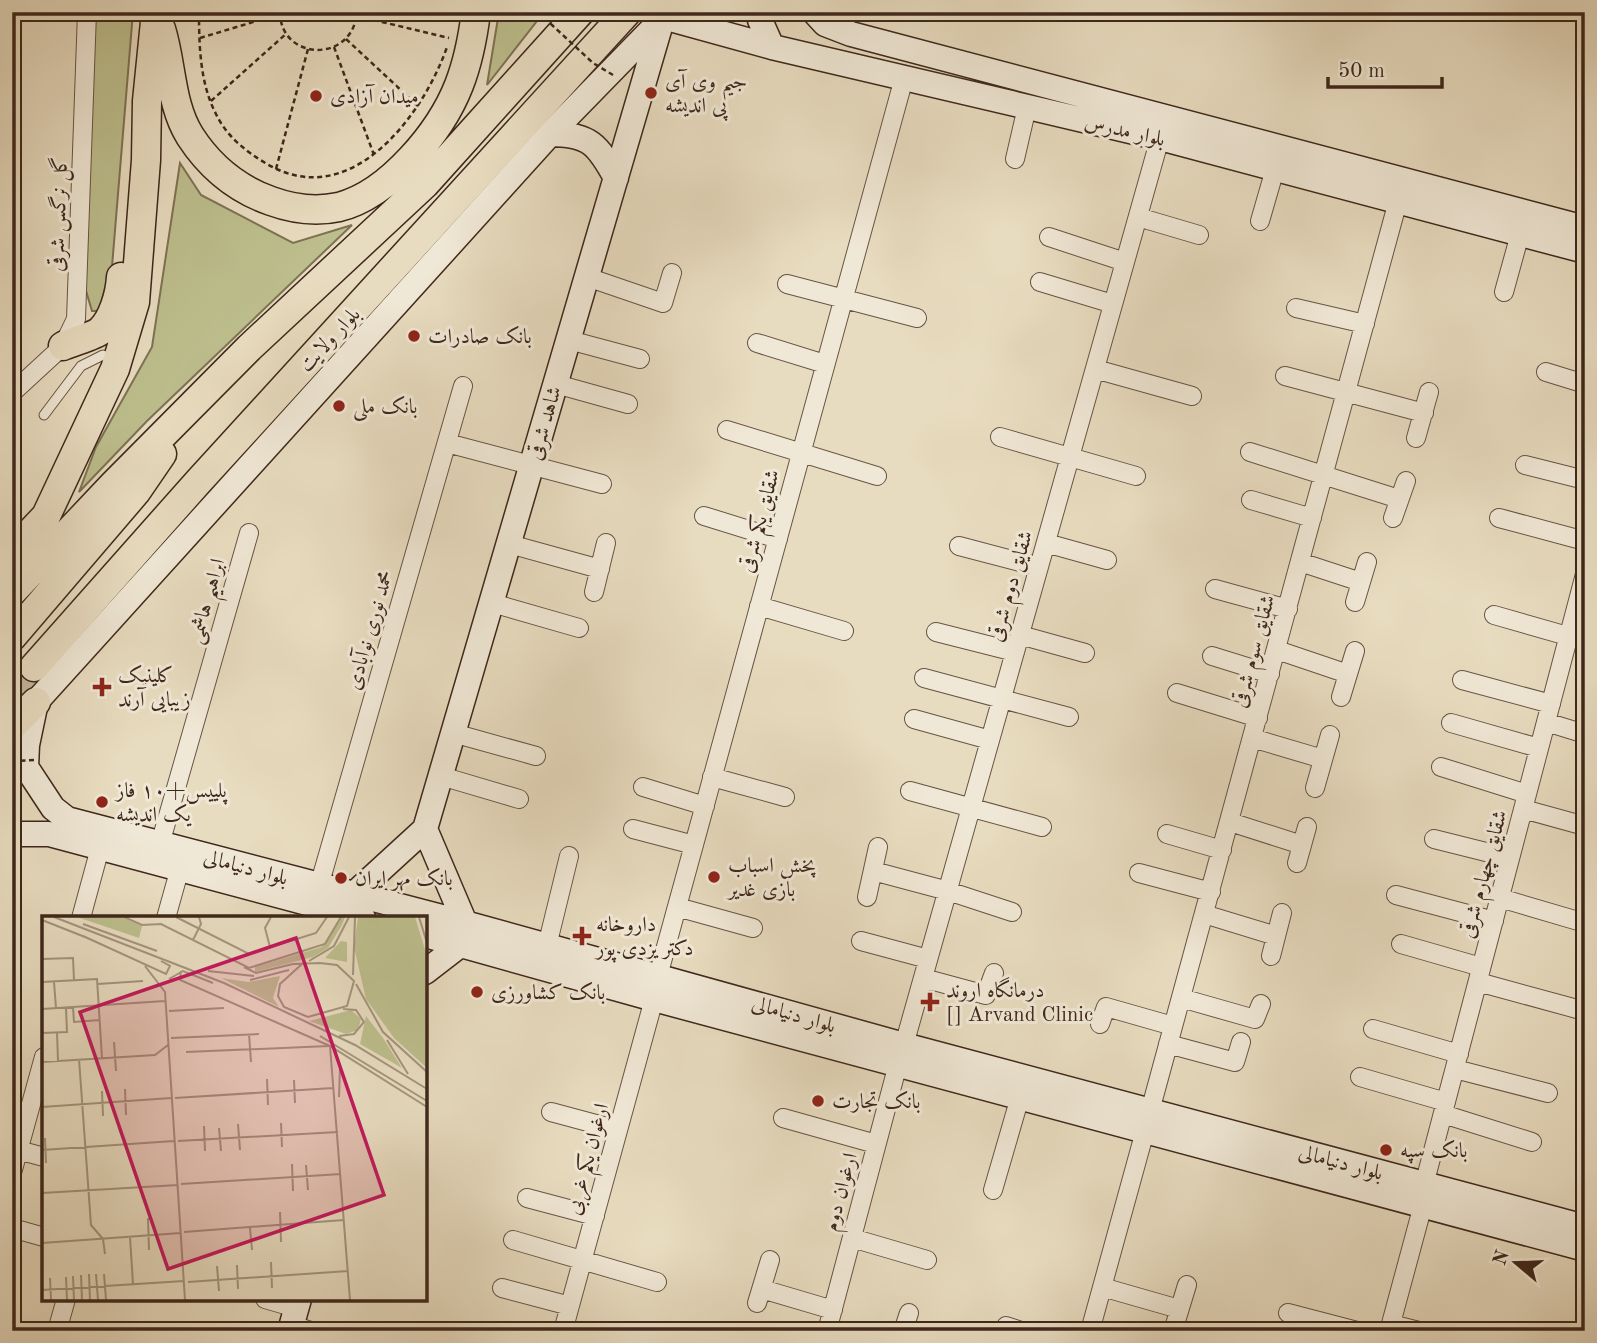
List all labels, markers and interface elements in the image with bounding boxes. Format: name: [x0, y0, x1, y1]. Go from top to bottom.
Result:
scale bar: [1328, 46, 1441, 90]
text: 50 m: [1338, 61, 1385, 82]
place label: جیم وی آی پی اندیشه: [665, 68, 747, 121]
place label: میدان آزادی: [330, 83, 419, 108]
marker: جیم وی آی پی اندیشه: [643, 85, 659, 101]
marker: میدان آزادی: [308, 88, 324, 104]
street label: بلوار مدرس: [1082, 112, 1167, 152]
street label: گل نرگس شرقی: [43, 156, 75, 272]
street label: بلوار ولایت: [295, 304, 365, 377]
place label: بانک صادرات: [428, 325, 532, 349]
marker: بانک صادرات: [406, 328, 422, 344]
street label: شاهد شرقی: [524, 384, 568, 463]
place label: بانک ملی: [353, 395, 418, 422]
marker: بانک ملی: [331, 398, 347, 414]
street label: شقایق یکم شرقی: [735, 467, 792, 577]
street label: شقایق دوم شرقی: [985, 528, 1043, 646]
street label: ابراهیم هاشمی: [185, 556, 238, 649]
street label: محمد نوری نوآبادی: [340, 567, 398, 693]
street label: شقایق سوم شرقی: [1228, 593, 1285, 712]
place label: کلینیک زیبایی آرند: [118, 664, 191, 713]
marker: کلینیک زیبایی آرند: [92, 677, 112, 697]
place label: پلییس+١٠ فاز یک اندیشه: [114, 781, 228, 827]
marker: پلییس+١٠ فاز یک اندیشه: [94, 794, 110, 810]
street label: شقایق چهارم شرقی: [1456, 808, 1517, 942]
street label: بلوار دنیامالی: [201, 847, 290, 891]
place label: پخش اسباب بازی غدیر: [726, 856, 817, 902]
place label: بانک مهر ایران: [355, 867, 453, 892]
marker: پخش اسباب بازی غدیر: [706, 869, 722, 885]
marker: بانک مهر ایران: [333, 870, 349, 886]
place label: داروخانه دکتر یزدی پور: [594, 915, 694, 963]
inset map: [42, 916, 427, 1301]
marker: داروخانه دکتر یزدی پور: [574, 928, 590, 944]
place label: درمانگاه اروند [] Arvand Clinic: [946, 977, 1093, 1026]
place label: بانک کشاورزی: [491, 981, 605, 1005]
marker: بانک کشاورزی: [469, 984, 485, 1000]
marker: درمانگاه اروند [] Arvand Clinic: [920, 992, 940, 1012]
street label: بلوار دنیامالی: [749, 993, 838, 1038]
place label: بانک تجارت: [832, 1090, 921, 1114]
marker: بانک تجارت: [810, 1093, 826, 1109]
street label: ارغوان یکم غربی: [562, 1101, 621, 1219]
place label: بانک سپه: [1400, 1139, 1467, 1164]
street label: بلوار دنیامالی: [1296, 1142, 1385, 1186]
marker: بانک سپه: [1378, 1142, 1394, 1158]
street label: ارغوان دوم: [821, 1151, 868, 1235]
north arrow: [1482, 1228, 1552, 1298]
text: N: [1491, 1248, 1514, 1268]

